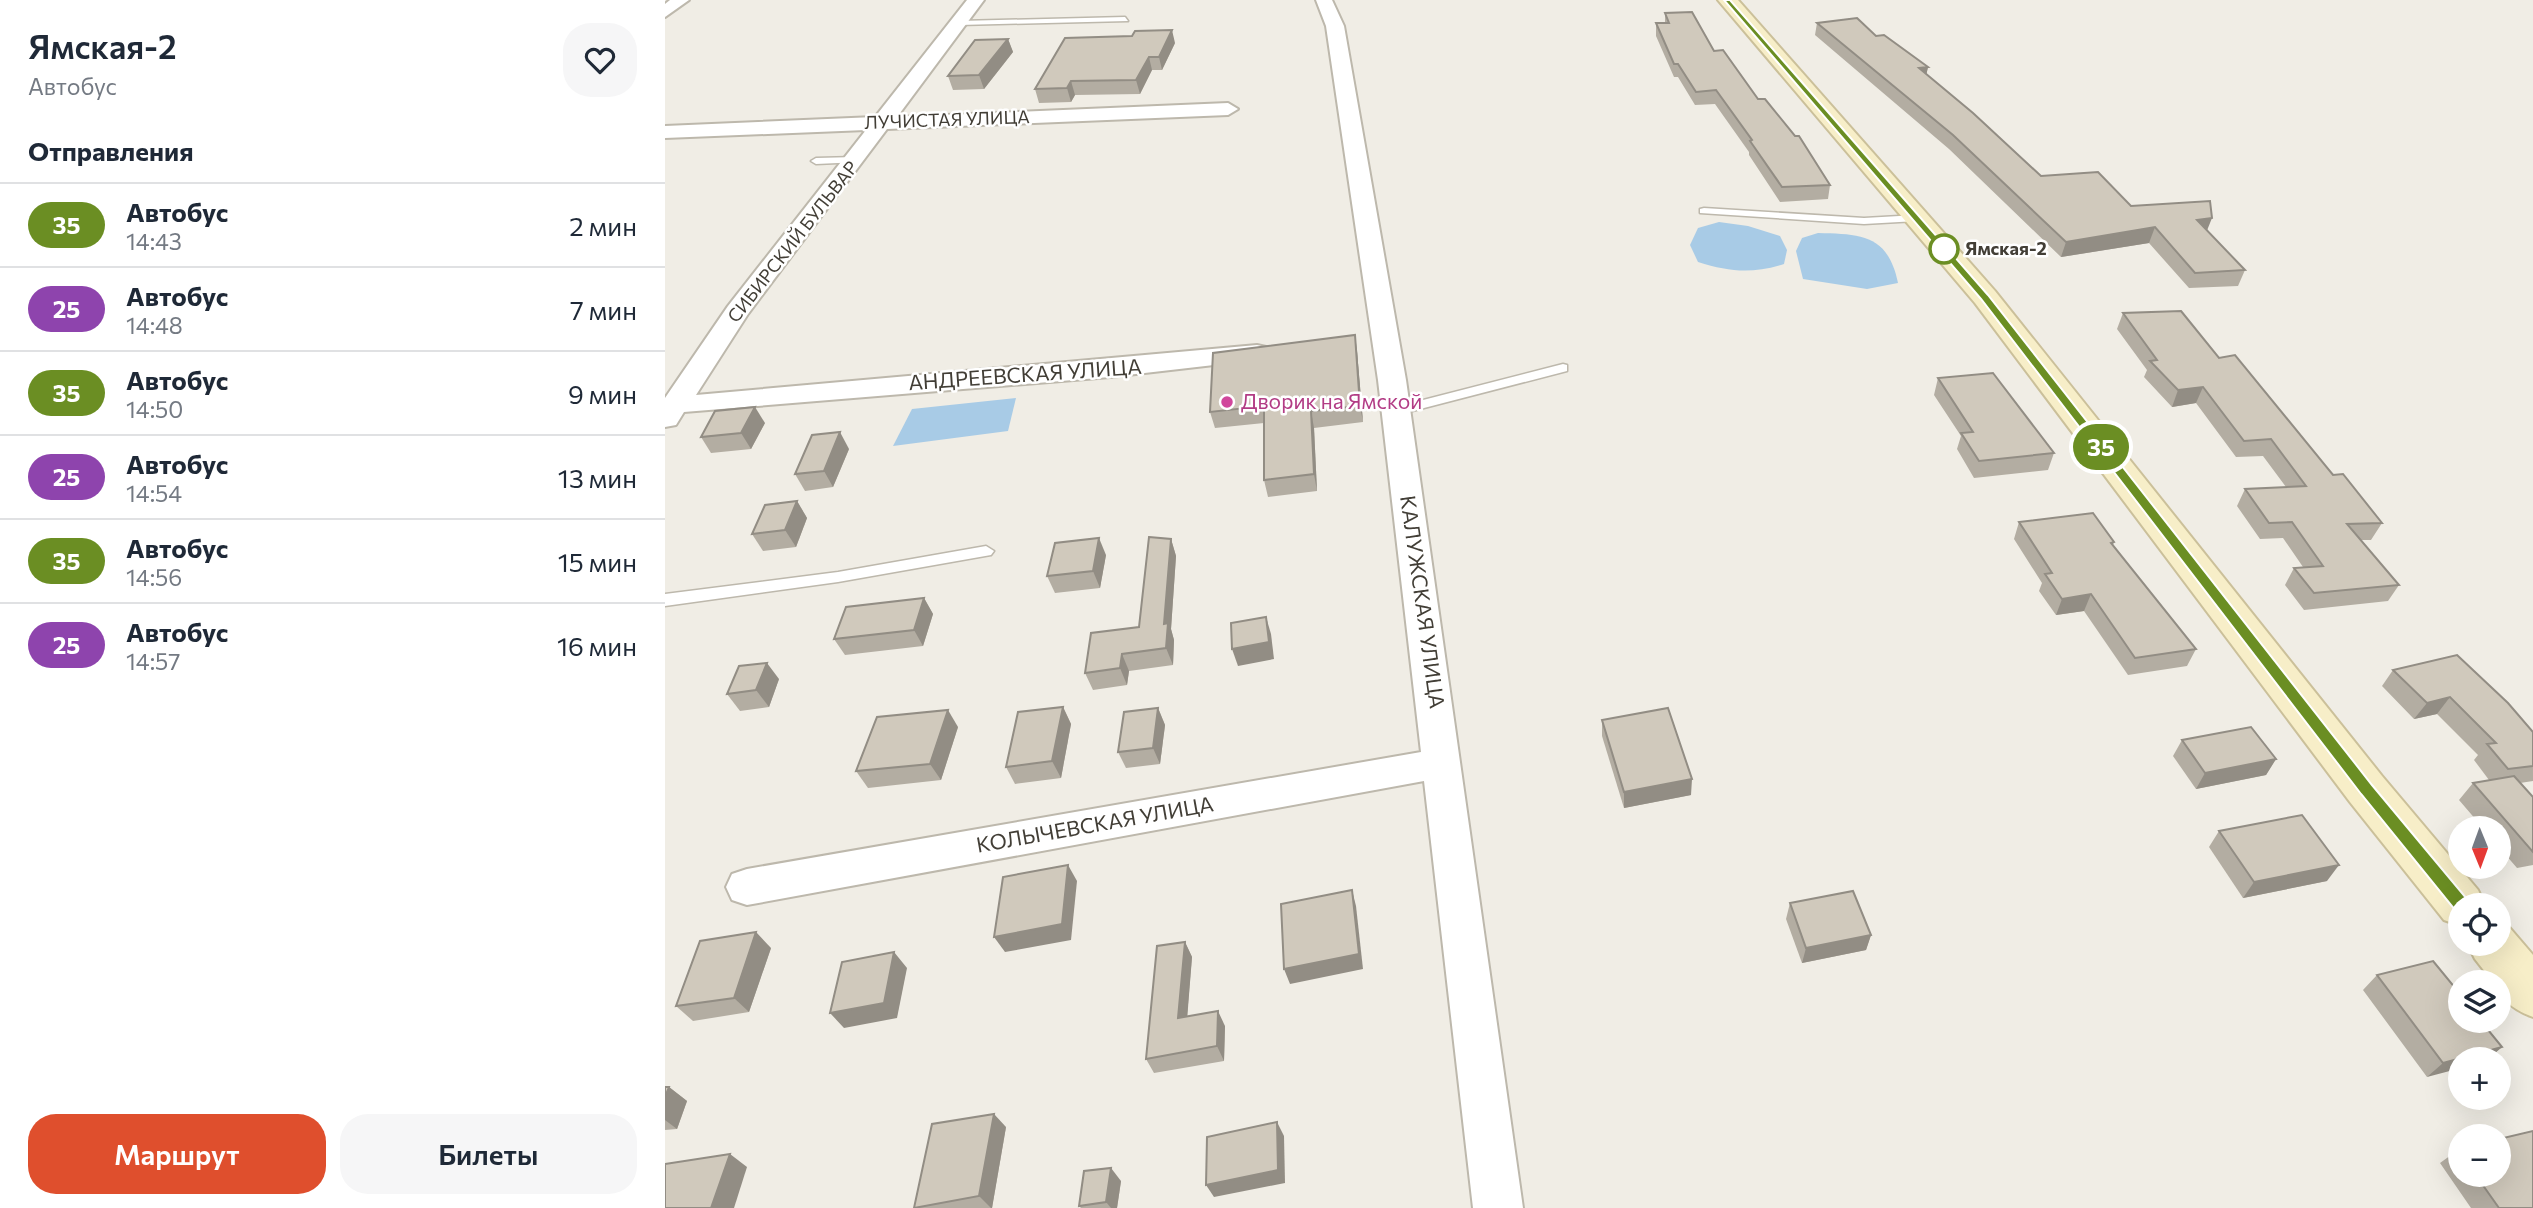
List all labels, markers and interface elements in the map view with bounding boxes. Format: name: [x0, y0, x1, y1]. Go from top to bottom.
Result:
button: heart: [563, 23, 637, 97]
text: Ямская-2: [28, 25, 177, 66]
text: Автобус: [28, 72, 117, 100]
street label: ЛУЧИСТАЯ УЛИЦА: [864, 105, 1030, 133]
text: Отправления: [28, 135, 194, 166]
street label: СИБИРСКИЙ БУЛЬВАР: [722, 156, 862, 326]
text: Автобус: [126, 196, 228, 227]
text: 35: [53, 210, 80, 239]
text: 2 мин: [569, 210, 637, 241]
text: 14:43: [126, 227, 182, 255]
marker: Ямская-2: [1929, 234, 1959, 264]
place label: Ямская-2: [1965, 237, 2047, 259]
text: Автобус: [126, 280, 228, 311]
text: 25: [53, 294, 80, 323]
text: 7 мин: [570, 294, 637, 325]
text: 14:48: [126, 311, 183, 339]
street label: АНДРЕЕВСКАЯ УЛИЦА: [907, 353, 1142, 394]
text: Автобус: [126, 364, 228, 395]
text: 35: [53, 378, 80, 407]
text: 9 мин: [568, 378, 637, 409]
place label: Дворик на Ямской: [1241, 388, 1422, 413]
marker: Дворик на Ямской: [1219, 394, 1235, 410]
text: 14:50: [126, 395, 183, 423]
line badge: 35: [2069, 424, 2133, 470]
text: 35: [2087, 432, 2115, 461]
text: Автобус: [126, 448, 228, 479]
text: 25: [53, 462, 80, 491]
text: 13 мин: [558, 462, 637, 493]
text: 14:54: [126, 479, 182, 507]
street label: КАЛУЖСКАЯ УЛИЦА: [1396, 494, 1451, 710]
text: Автобус: [126, 532, 228, 563]
text: 35: [53, 546, 80, 575]
text: 15 мин: [558, 546, 637, 577]
text: 14:56: [126, 563, 182, 591]
text: Автобус: [126, 616, 228, 647]
text: 25: [53, 630, 80, 659]
text: 16 мин: [557, 630, 637, 661]
text: 14:57: [126, 647, 180, 675]
street label: КОЛЫЧЕВСКАЯ УЛИЦА: [974, 790, 1215, 857]
north arrow: [2448, 816, 2511, 878]
map controls: [2448, 816, 2511, 1187]
button: locate: [2448, 893, 2511, 956]
button: layers: [2448, 970, 2511, 1033]
button: +: [2448, 1047, 2511, 1110]
button: Маршрут: [28, 1114, 326, 1194]
button: Билеты: [340, 1114, 637, 1194]
button: −: [2448, 1124, 2511, 1187]

